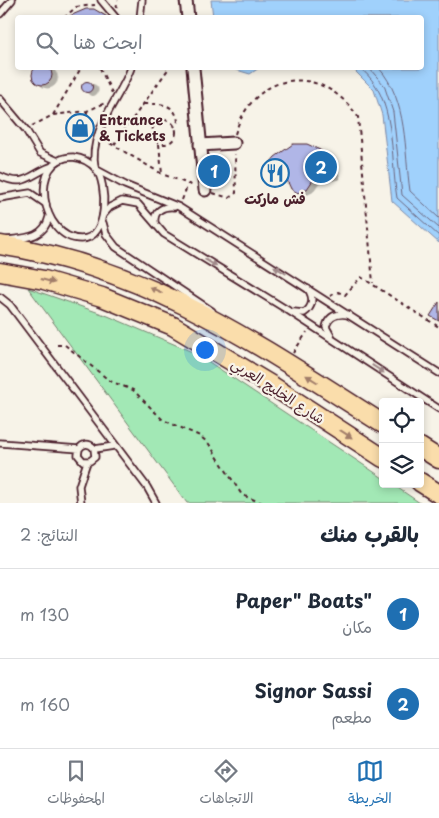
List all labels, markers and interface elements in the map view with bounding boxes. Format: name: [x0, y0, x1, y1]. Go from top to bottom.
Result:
search box: [15, 15, 424, 70]
text: ابحث هنا: [73, 27, 143, 55]
icon: search: [33, 29, 61, 57]
place label: Entrance & Tickets: [99, 109, 166, 146]
shop icon: Entrance & Tickets: [65, 113, 95, 143]
pin: 2: [305, 148, 337, 186]
pin: 1: [198, 152, 230, 190]
restaurant icon: فش ماركت: [260, 158, 290, 188]
place label: فش ماركت: [244, 188, 306, 209]
one-way arrow: [205, 259, 218, 268]
one-way arrow: [274, 266, 287, 275]
one-way arrow: [40, 277, 55, 285]
one-way arrow: [149, 286, 163, 294]
your location: [192, 337, 218, 363]
street label: شارع الخليج العربي: [226, 353, 329, 431]
one-way arrow: [371, 364, 385, 374]
one-way arrow: [305, 374, 318, 384]
map controls: [379, 398, 424, 488]
button: locate: [379, 398, 424, 443]
one-way arrow: [339, 430, 353, 439]
button: layers: [379, 443, 424, 488]
text: بالقرب منك: [320, 517, 419, 549]
text: النتائج: 2: [20, 522, 78, 546]
text: "Paper" Boats: [235, 586, 372, 614]
text: 130 m: [20, 602, 69, 626]
text: 1: [399, 602, 407, 626]
text: مكان: [342, 614, 372, 638]
text: Signor Sassi: [255, 676, 372, 704]
text: 160 m: [20, 692, 70, 716]
text: 2: [397, 692, 409, 716]
text: مطعم: [332, 704, 372, 728]
tab: المحفوظات: [47, 757, 105, 811]
tab: الاتجاهات: [199, 757, 254, 811]
tab: الخريطة: [348, 757, 392, 811]

